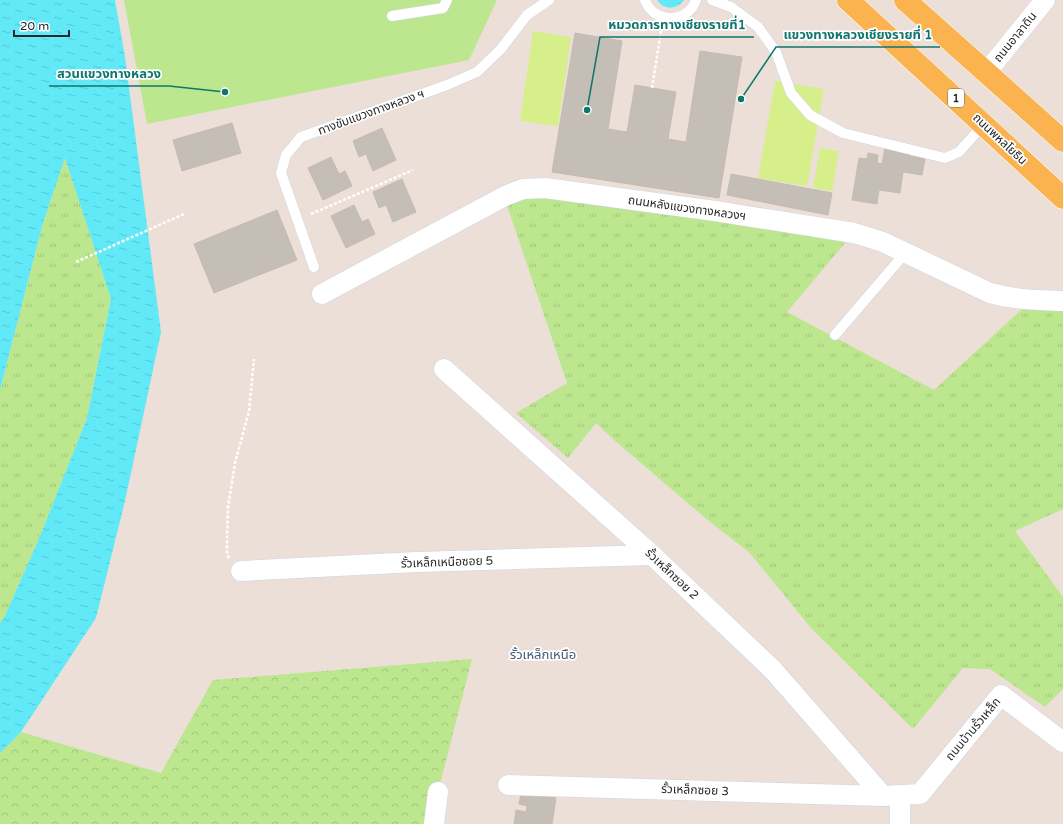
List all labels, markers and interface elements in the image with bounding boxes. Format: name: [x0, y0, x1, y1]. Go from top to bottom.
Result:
street label: ถนนอาลาดิน: [991, 9, 1039, 65]
scale bar: [14, 12, 69, 38]
callout: หมวดการทางเชียงรายที่1: [600, 12, 754, 37]
text: หมวดการทางเชียงรายที่1: [608, 15, 746, 33]
text: 20 m: [20, 19, 49, 33]
callout: แขวงทางหลวงเชียงรายที่ 1: [776, 22, 940, 47]
text: แขวงทางหลวงเชียงรายที่ 1: [784, 25, 932, 43]
callout: สวนแขวงทางหลวง: [49, 61, 169, 86]
text: สวนแขวงทางหลวง: [57, 66, 161, 82]
street label: ทางขับแขวงทางหลวง ฯ: [316, 86, 426, 138]
road number: 1: [948, 89, 964, 107]
street label: ถนนพหลโยธิน: [970, 111, 1030, 167]
street label: ถนนหลังแขวงทางหลวงฯ: [627, 193, 747, 223]
street label: รั้วเหล็กซอย 2: [642, 545, 702, 602]
street label: รั้วเหล็กเหนือซอย 5: [400, 552, 494, 571]
district label: รั้วเหล็กเหนือ: [510, 646, 576, 663]
street label: ถนนบ้านรั้วเหล็ก: [942, 694, 1003, 763]
street label: รั้วเหล็กซอย 3: [661, 781, 729, 798]

